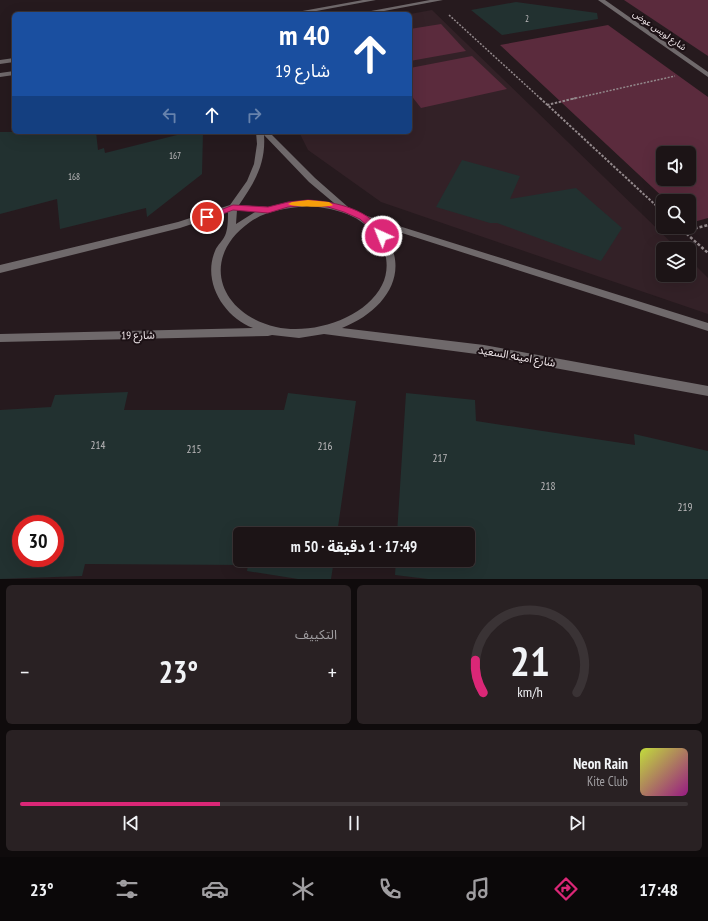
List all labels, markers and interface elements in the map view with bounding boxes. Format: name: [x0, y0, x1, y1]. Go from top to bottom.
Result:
street label: شارع لويس عوض: [630, 8, 689, 54]
house number: 2: [525, 13, 529, 24]
text: 40 m: [279, 16, 330, 53]
icon: ahead: [344, 28, 396, 80]
text: شارع 19: [275, 59, 330, 82]
icon: left: [159, 104, 181, 126]
icon: ahead: [201, 104, 223, 126]
icon: right: [243, 104, 265, 126]
map controls: [656, 146, 696, 282]
button: sound: [656, 146, 696, 186]
house number: 167: [169, 150, 181, 161]
house number: 168: [68, 171, 80, 182]
button: search: [656, 194, 696, 234]
pin: [190, 200, 224, 234]
icon: arrive: [196, 206, 218, 228]
position arrow: [361, 215, 403, 257]
button: layers: [656, 242, 696, 282]
street label: شارع 19: [121, 328, 155, 343]
street label: شارع امينه السعيد: [477, 342, 557, 371]
house number: 214: [91, 438, 105, 452]
house number: 216: [318, 439, 332, 453]
house number: 215: [187, 442, 201, 456]
house number: 217: [433, 451, 447, 465]
house number: 218: [541, 479, 555, 493]
house number: 219: [678, 500, 692, 514]
speed limit sign: 30: [12, 515, 64, 567]
text: 17:49 · 1 دقيقة · 50 m: [291, 537, 417, 556]
text: التكييف: [295, 626, 337, 643]
text: 21: [510, 633, 549, 686]
text: 23°: [159, 652, 198, 691]
text: −: [20, 658, 29, 686]
text: +: [328, 658, 337, 686]
text: km/h: [517, 681, 542, 700]
text: Neon Rain: [573, 754, 628, 773]
text: Kite Club: [587, 773, 628, 790]
icon: previous: [120, 812, 142, 834]
icon: pause: [343, 812, 365, 834]
icon: next: [566, 812, 588, 834]
icon: filters: [113, 875, 141, 903]
icon: car: [201, 875, 229, 903]
icon: climate: [289, 875, 317, 903]
icon: phone: [376, 875, 404, 903]
icon: music: [464, 875, 492, 903]
icon: directions: [552, 875, 580, 903]
text: 23°: [30, 878, 54, 901]
text: 17:48: [639, 878, 678, 901]

